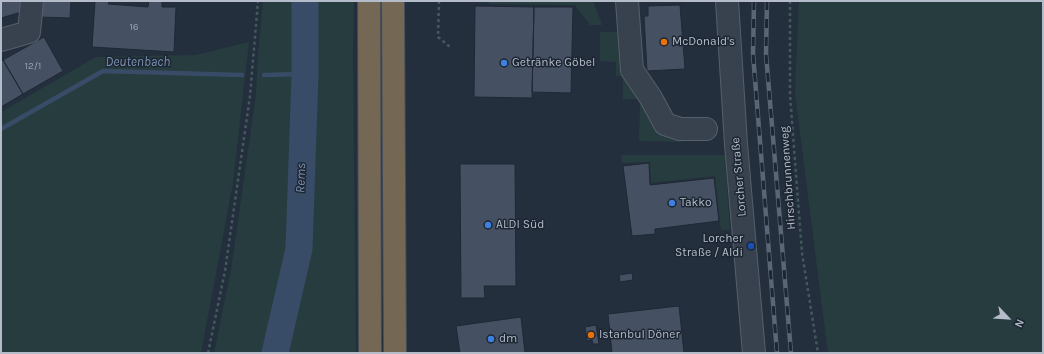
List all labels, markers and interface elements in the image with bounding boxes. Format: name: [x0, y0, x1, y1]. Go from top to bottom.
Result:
house number: 16: [129, 21, 139, 33]
place label: McDonald's: [672, 35, 735, 49]
marker: McDonald's: [659, 37, 669, 47]
water label: Deutenbach: [106, 54, 170, 70]
place label: Getränke Göbel: [512, 56, 595, 70]
marker: Getränke Göbel: [499, 58, 509, 68]
house number: 12/1: [25, 60, 41, 72]
street label: Hirschbrunnenweg: [777, 126, 799, 230]
street label: Lorcher Straße: [728, 137, 750, 217]
water label: Rems: [293, 163, 309, 193]
place label: Takko: [680, 196, 712, 210]
marker: Takko: [667, 198, 677, 208]
place label: ALDI Süd: [496, 218, 544, 232]
marker: ALDI Süd: [483, 220, 493, 230]
place label: Lorcher Straße / Aldi: [675, 232, 743, 260]
marker: Lorcher Straße / Aldi: [746, 241, 756, 251]
north arrow: [988, 298, 1028, 338]
text: N: [1012, 317, 1027, 330]
place label: Istanbul Döner: [599, 328, 680, 342]
marker: Istanbul Döner: [586, 330, 596, 340]
place label: dm: [499, 332, 517, 346]
marker: dm: [486, 334, 496, 344]

